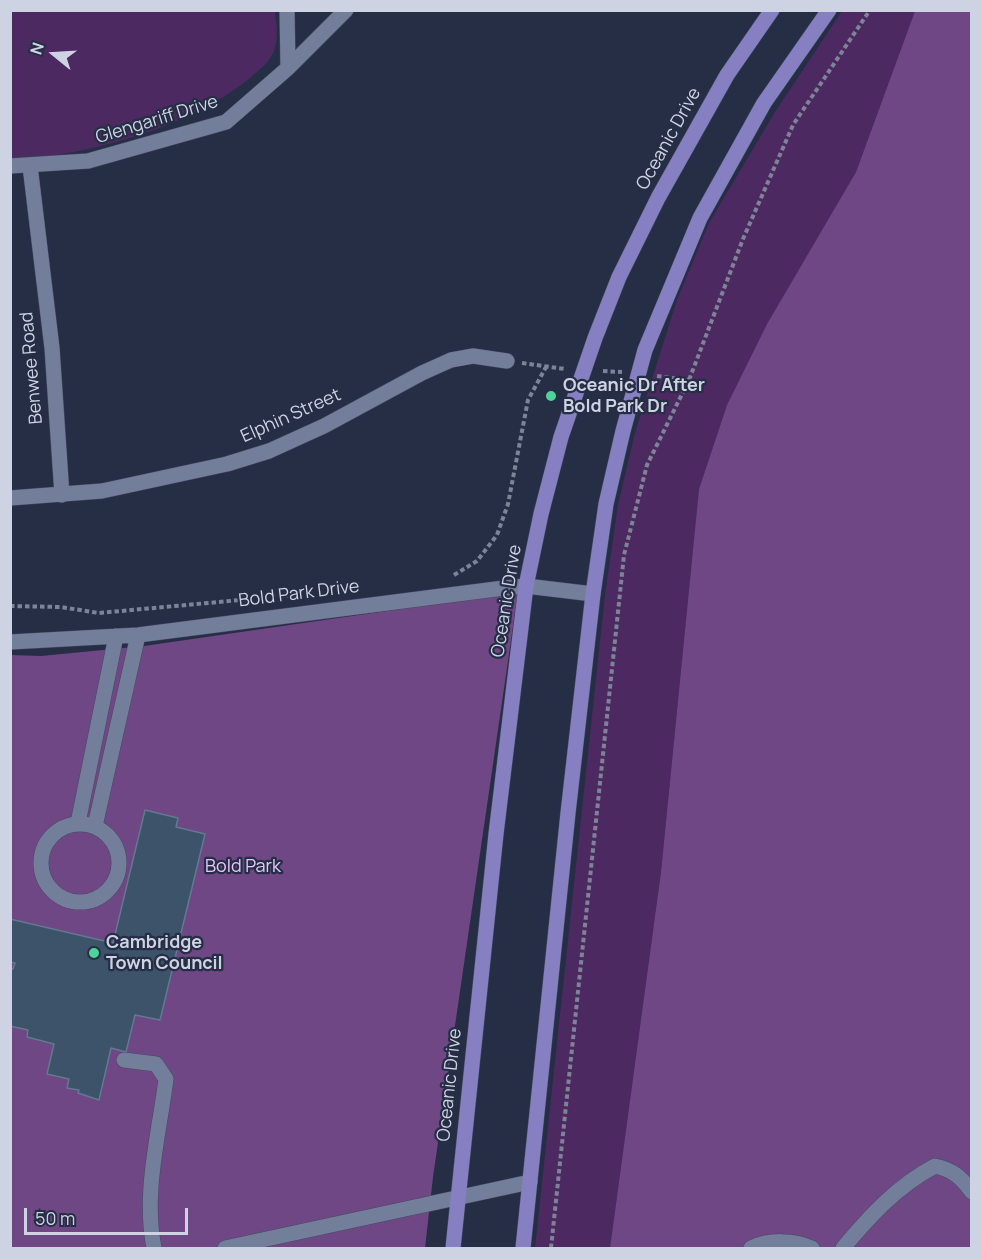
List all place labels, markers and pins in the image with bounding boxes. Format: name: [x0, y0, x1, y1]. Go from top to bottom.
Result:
place label: Oceanic Dr After Bold Park Dr: [563, 375, 705, 418]
marker: Oceanic Dr After Bold Park Dr: [544, 389, 558, 403]
place label: Cambridge Town Council: [106, 932, 223, 974]
marker: Cambridge Town Council: [87, 946, 101, 960]

